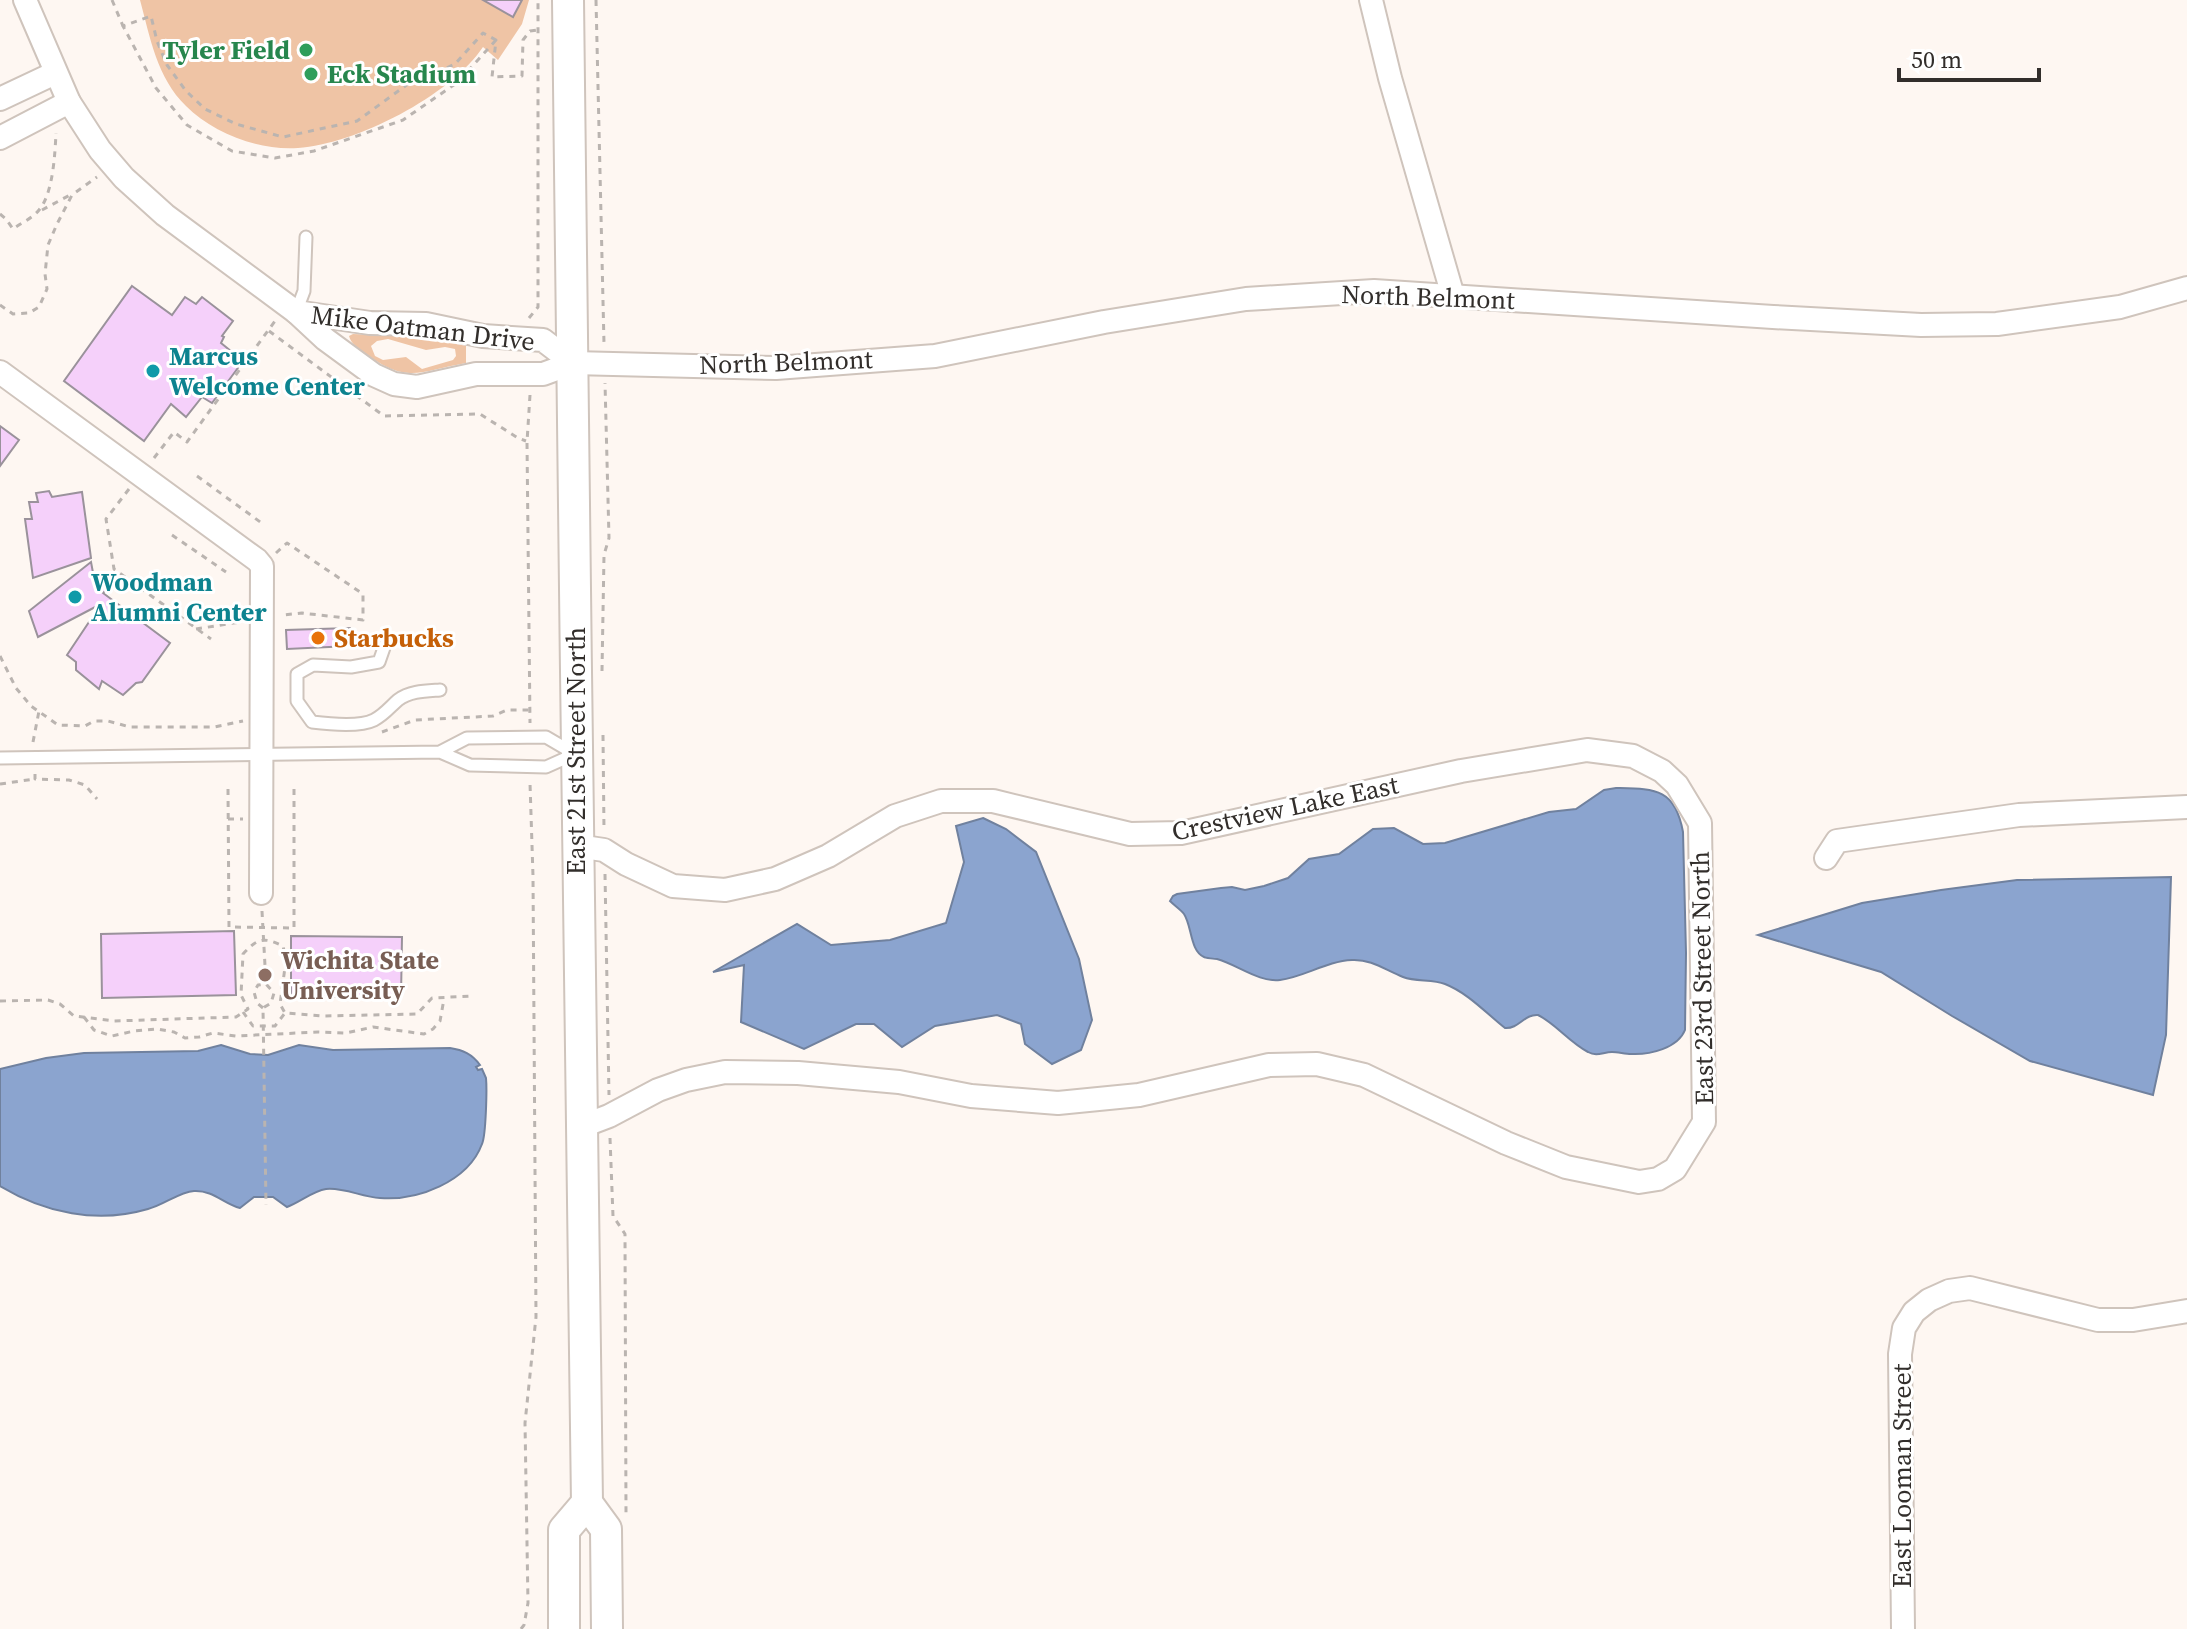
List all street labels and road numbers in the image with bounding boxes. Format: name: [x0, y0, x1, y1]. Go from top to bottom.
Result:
street label: North Belmont: [1341, 276, 1516, 318]
street label: Mike Oatman Drive: [309, 296, 537, 360]
street label: North Belmont: [699, 341, 874, 383]
street label: East 21st Street North: [558, 627, 594, 875]
street label: Crestview Lake East: [1168, 766, 1402, 850]
street label: East 23rd Street North: [1682, 851, 1722, 1105]
street label: East Looman Street: [1884, 1363, 1920, 1588]

